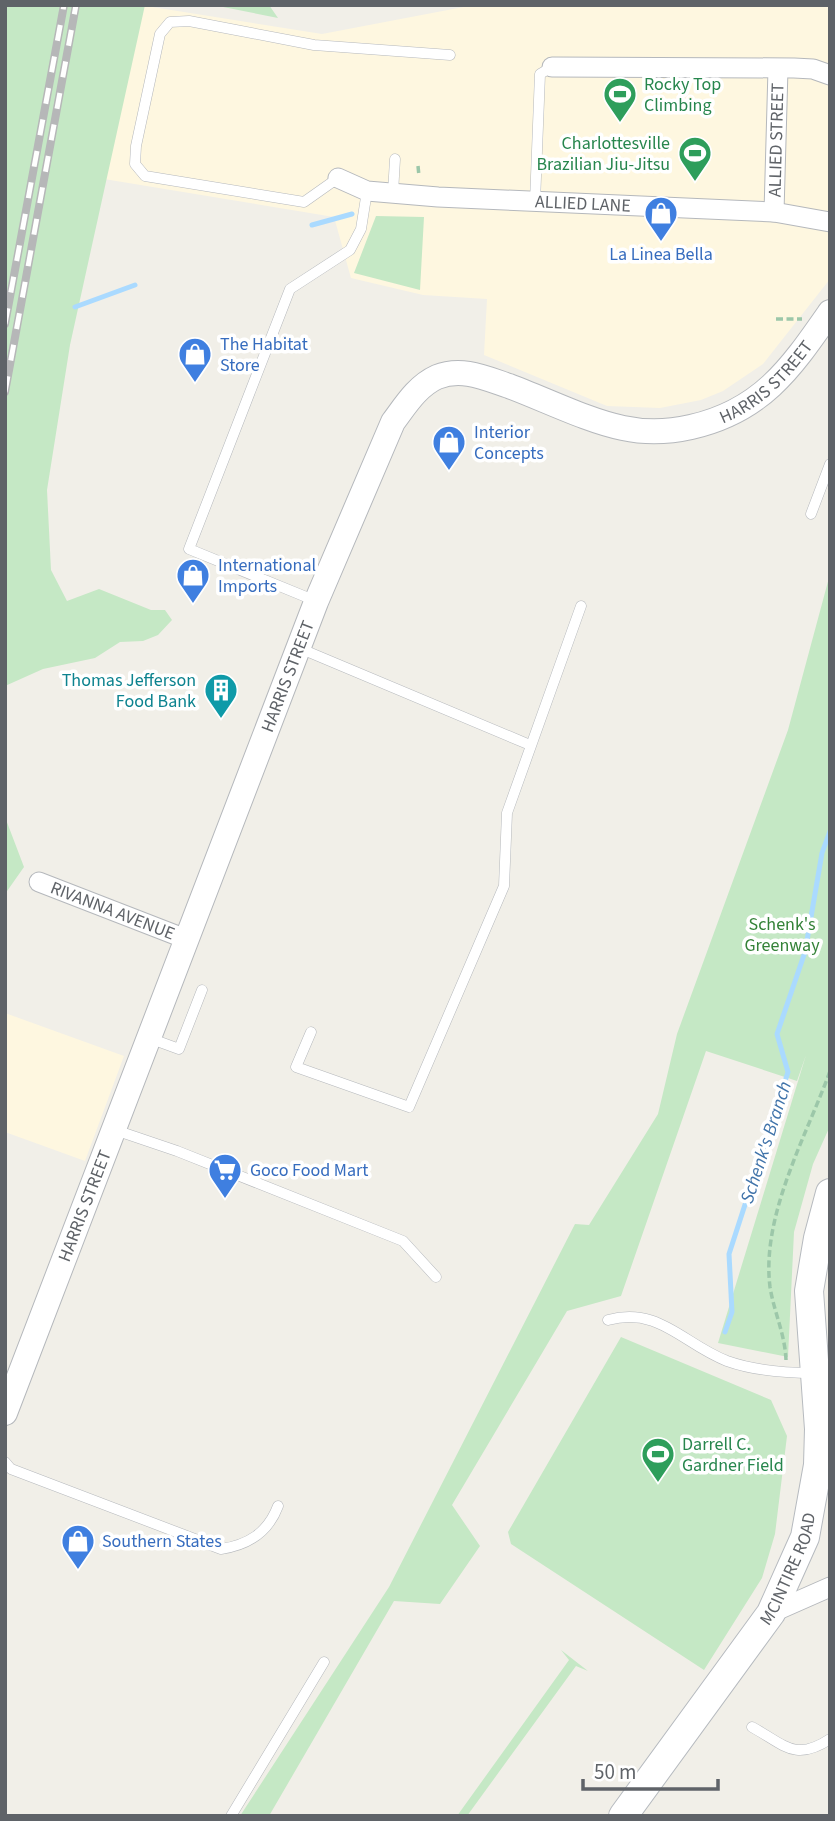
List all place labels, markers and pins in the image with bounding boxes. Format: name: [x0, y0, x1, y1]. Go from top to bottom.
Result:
place label: Rocky Top Climbing: [644, 72, 721, 118]
sports icon: Rocky Top Climbing: [601, 75, 639, 124]
place label: Charlottesville Brazilian Jiu-Jitsu: [537, 131, 670, 177]
sports icon: Charlottesville Brazilian Jiu-Jitsu: [676, 134, 714, 183]
shop icon: La Linea Bella: [642, 194, 680, 243]
place label: La Linea Bella: [609, 242, 713, 267]
place label: The Habitat Store: [220, 332, 308, 378]
shop icon: The Habitat Store: [176, 335, 214, 384]
place label: Interior Concepts: [474, 420, 544, 466]
shop icon: Interior Concepts: [430, 423, 468, 472]
place label: International Imports: [218, 553, 316, 599]
shop icon: International Imports: [174, 556, 212, 605]
place label: Thomas Jefferson Food Bank: [62, 668, 196, 714]
building icon: Thomas Jefferson Food Bank: [202, 671, 240, 720]
supermarket icon: Goco Food Mart: [206, 1151, 244, 1200]
place label: Goco Food Mart: [250, 1158, 368, 1183]
place label: Darrell C. Gardner Field: [682, 1432, 784, 1478]
sports icon: Darrell C. Gardner Field: [639, 1435, 677, 1484]
shop icon: Southern States: [59, 1522, 97, 1571]
place label: Southern States: [102, 1529, 222, 1554]

